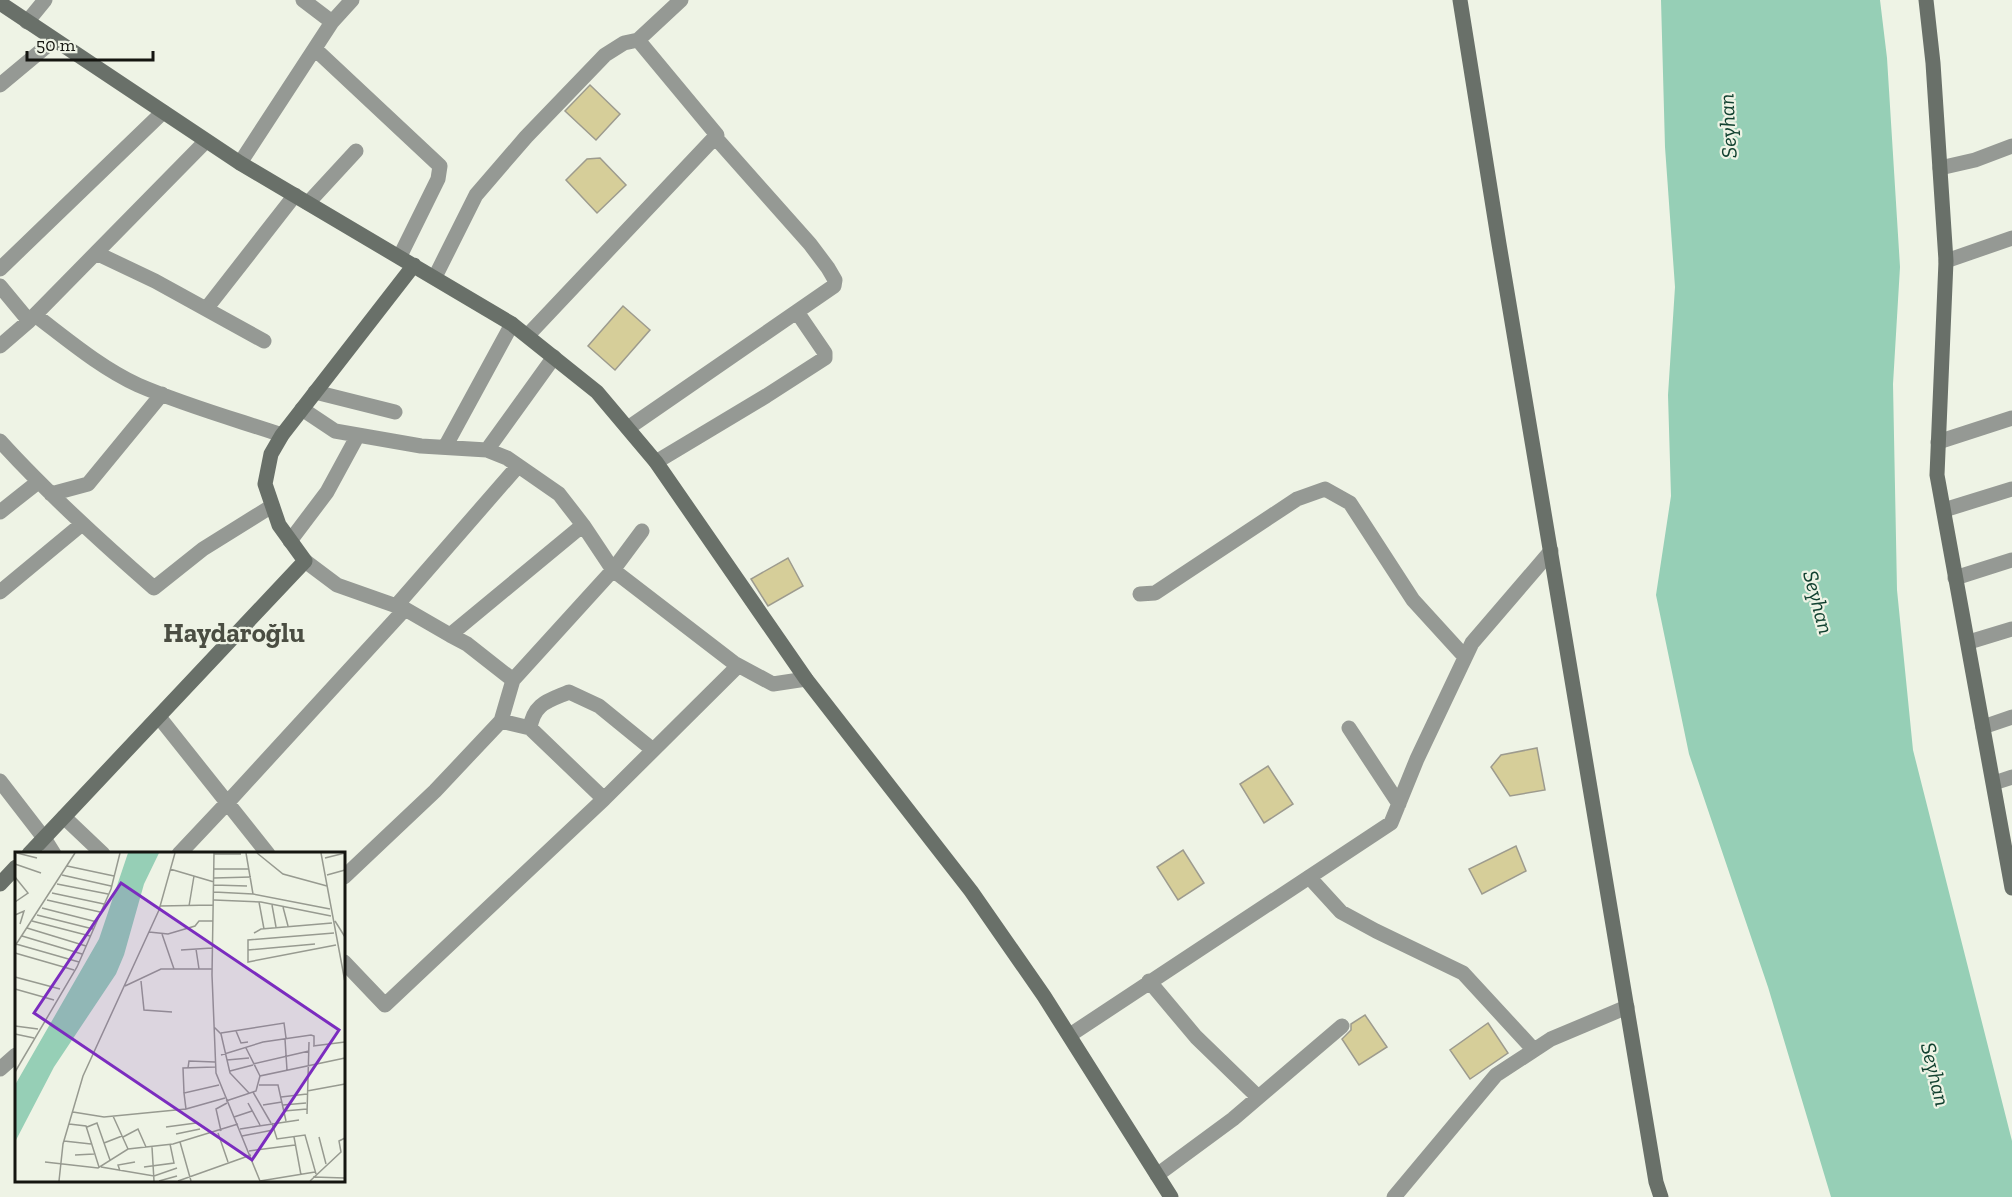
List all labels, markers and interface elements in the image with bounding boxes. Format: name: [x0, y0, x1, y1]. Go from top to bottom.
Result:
scale bar: [27, 24, 153, 62]
text: 50 m: [36, 34, 76, 56]
water label: Seyhan: [1712, 93, 1743, 159]
water label: Seyhan: [1797, 567, 1840, 637]
district label: Haydaroğlu: [163, 617, 305, 649]
inset map: [15, 852, 345, 1182]
water label: Seyhan: [1915, 1039, 1956, 1109]

